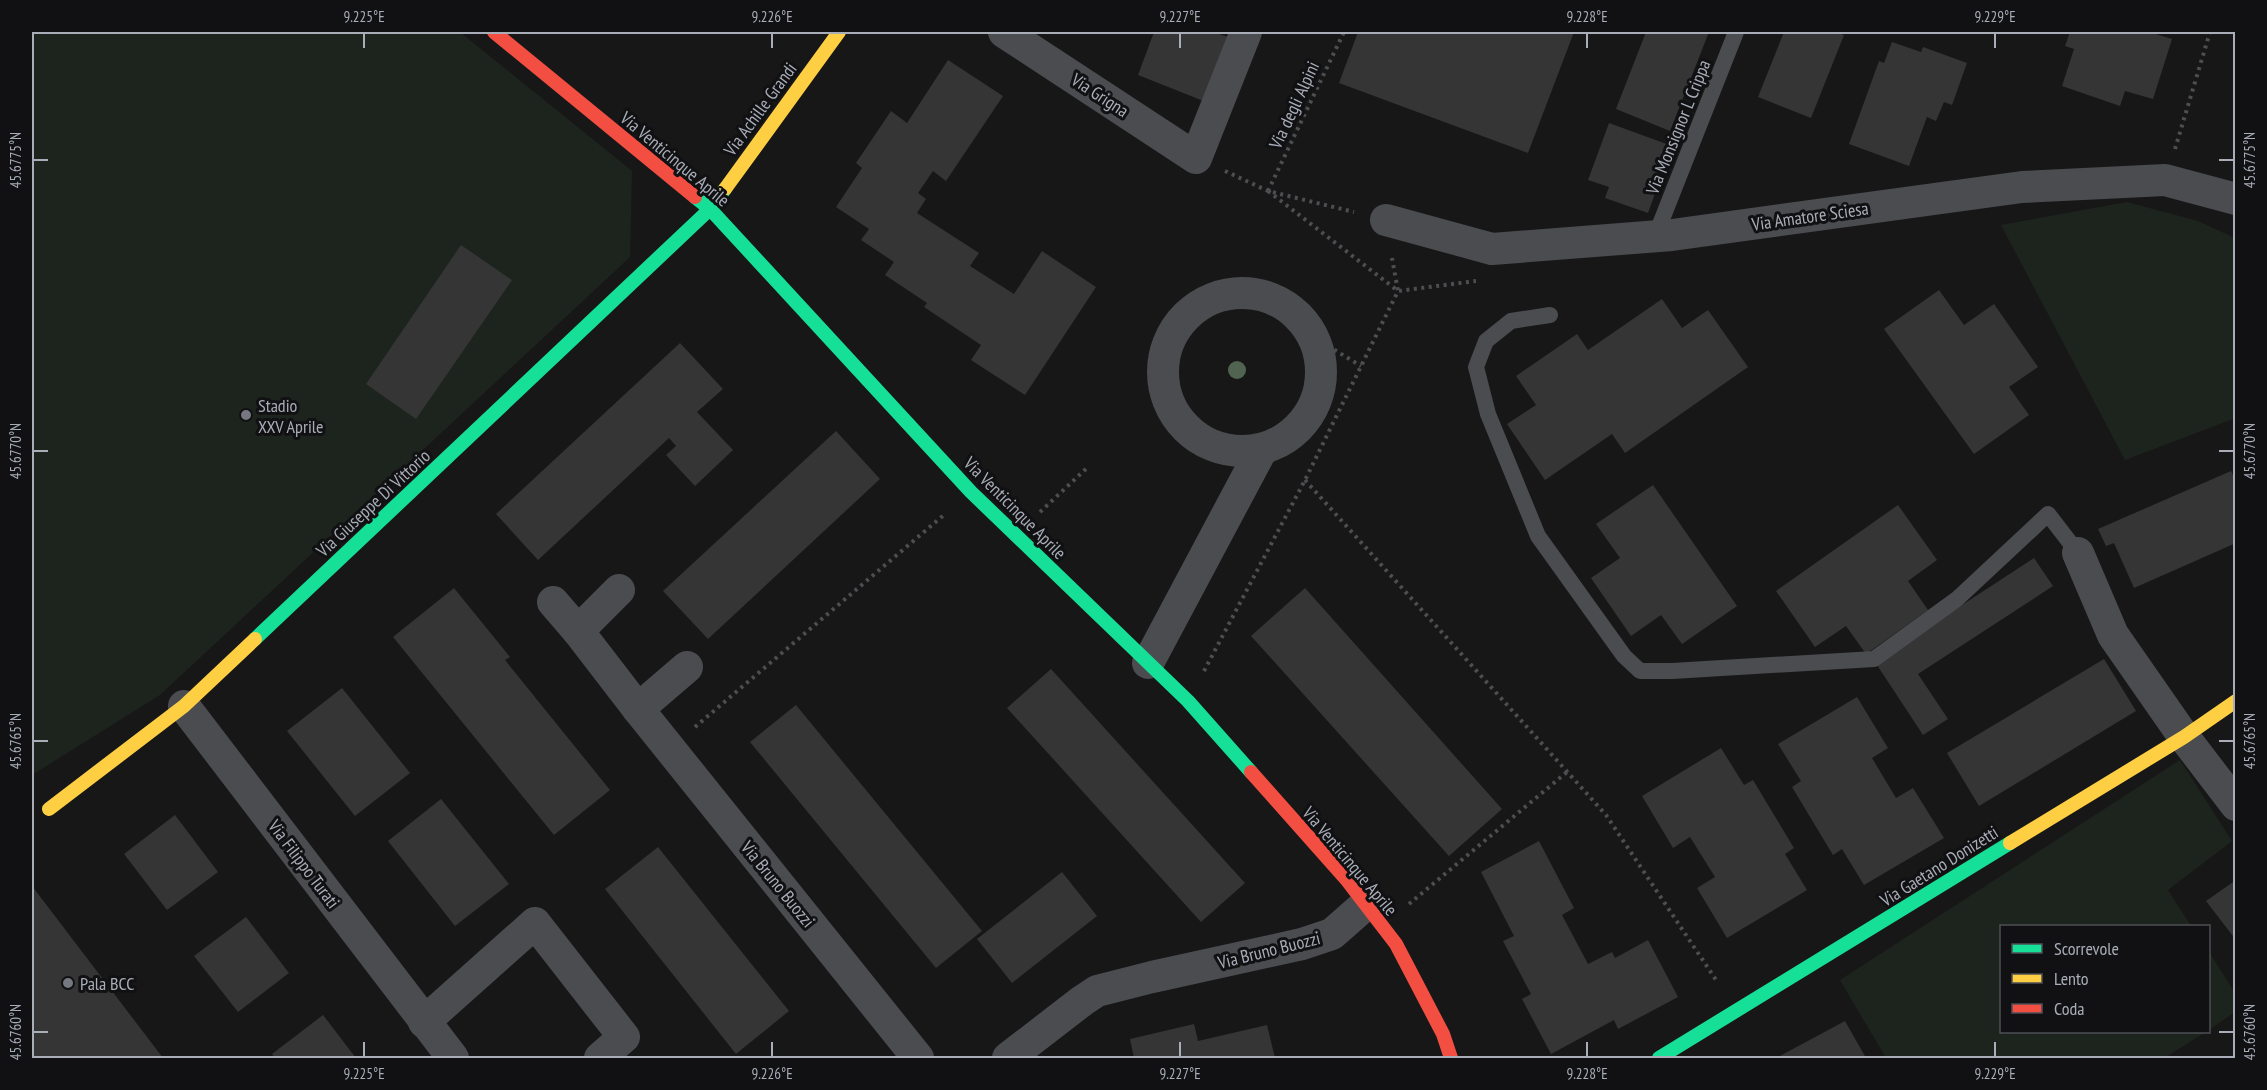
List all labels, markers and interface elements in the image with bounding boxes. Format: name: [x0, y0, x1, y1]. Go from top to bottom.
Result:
text: 9.225°E: [343, 7, 385, 26]
text: 9.226°E: [751, 7, 793, 26]
text: 9.227°E: [1159, 7, 1201, 26]
text: 9.228°E: [1566, 7, 1608, 26]
text: 9.229°E: [1974, 7, 2016, 26]
street label: Via Monsignor L Crippa: [1640, 56, 1715, 199]
street label: Via Achille Grandi: [718, 58, 802, 161]
street label: Via degli Alpini: [1263, 58, 1324, 153]
street label: Via Grigna: [1066, 67, 1133, 122]
street label: Via Venticinque Aprile: [615, 106, 734, 211]
text: 45.6775°N: [6, 132, 25, 188]
text: 45.6775°N: [2240, 132, 2259, 188]
street label: Via Amatore Sciesa: [1749, 196, 1870, 236]
place label: Stadio XXV Aprile: [258, 394, 323, 438]
marker: Stadio XXV Aprile: [239, 408, 253, 422]
text: 45.6770°N: [6, 423, 25, 479]
text: 45.6770°N: [2240, 423, 2259, 479]
street label: Via Giuseppe Di Vittorio: [311, 444, 435, 562]
street label: Via Venticinque Aprile: [958, 451, 1071, 564]
text: 45.6765°N: [6, 713, 25, 769]
text: 45.6765°N: [2240, 713, 2259, 769]
street label: Via Venticinque Aprile: [1297, 801, 1402, 920]
street label: Via Filippo Turati: [263, 814, 345, 913]
street label: Via Gaetano Donizetti: [1875, 820, 2002, 912]
street label: Via Bruno Buozzi: [735, 835, 820, 932]
legend: [2000, 925, 2210, 1033]
street label: Via Bruno Buozzi: [1214, 926, 1323, 974]
text: Scorrevole: [2054, 937, 2119, 960]
text: Lento: [2054, 967, 2089, 990]
place label: Pala BCC: [80, 972, 135, 995]
marker: Pala BCC: [61, 976, 75, 990]
text: Coda: [2054, 997, 2085, 1020]
text: 45.6760°N: [6, 1004, 25, 1060]
text: 45.6760°N: [2240, 1004, 2259, 1060]
text: 9.225°E: [343, 1064, 385, 1083]
text: 9.226°E: [751, 1064, 793, 1083]
text: 9.227°E: [1159, 1064, 1201, 1083]
text: 9.228°E: [1566, 1064, 1608, 1083]
text: 9.229°E: [1974, 1064, 2016, 1083]

